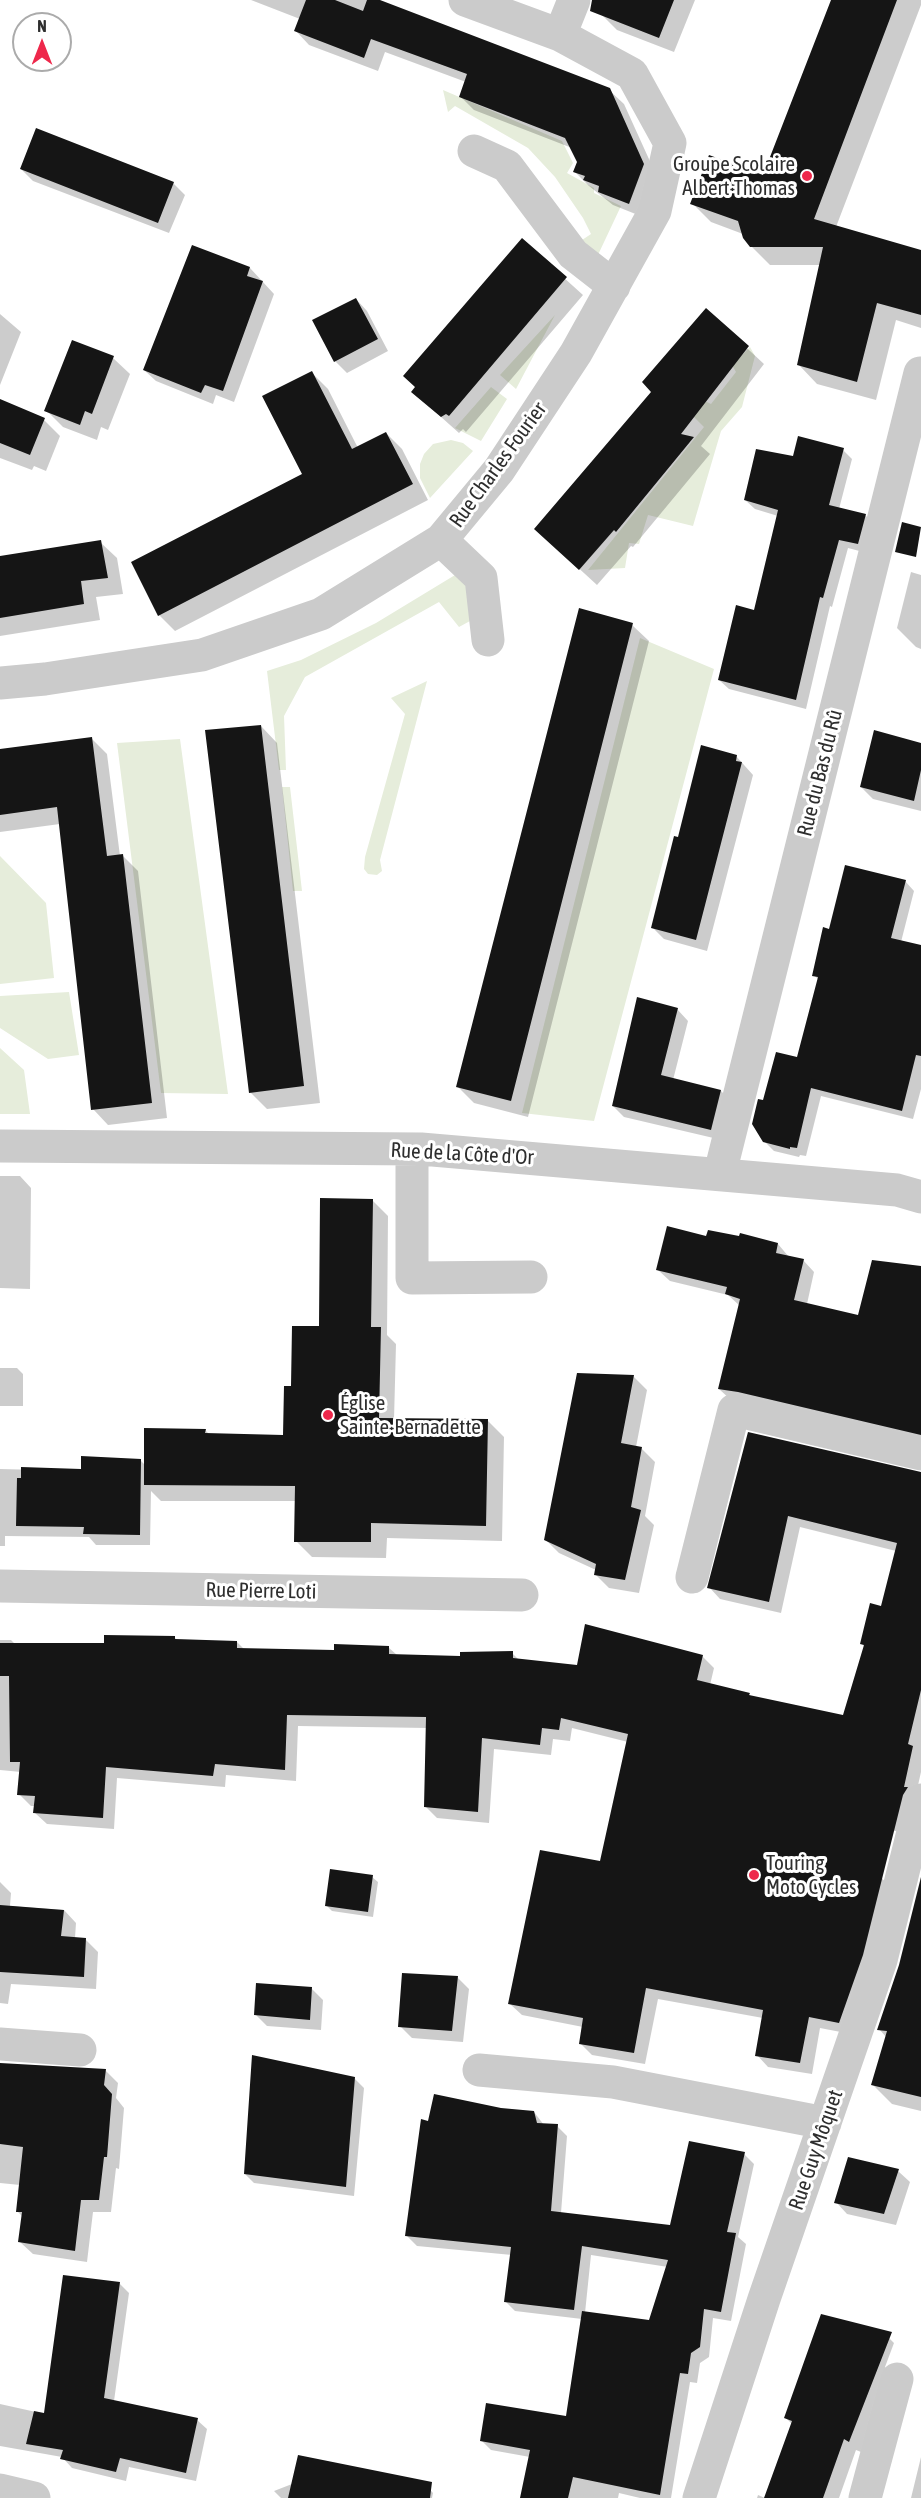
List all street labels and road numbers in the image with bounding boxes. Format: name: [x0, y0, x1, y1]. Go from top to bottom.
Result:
street label: Rue Charles Fourier: [444, 397, 552, 533]
street label: Rue du Bas du Rû: [792, 707, 848, 839]
street label: Rue de la Côte d'Or: [390, 1138, 534, 1170]
street label: Rue Pierre Loti: [205, 1577, 317, 1605]
street label: Rue Guy Môquet: [784, 2087, 848, 2213]

